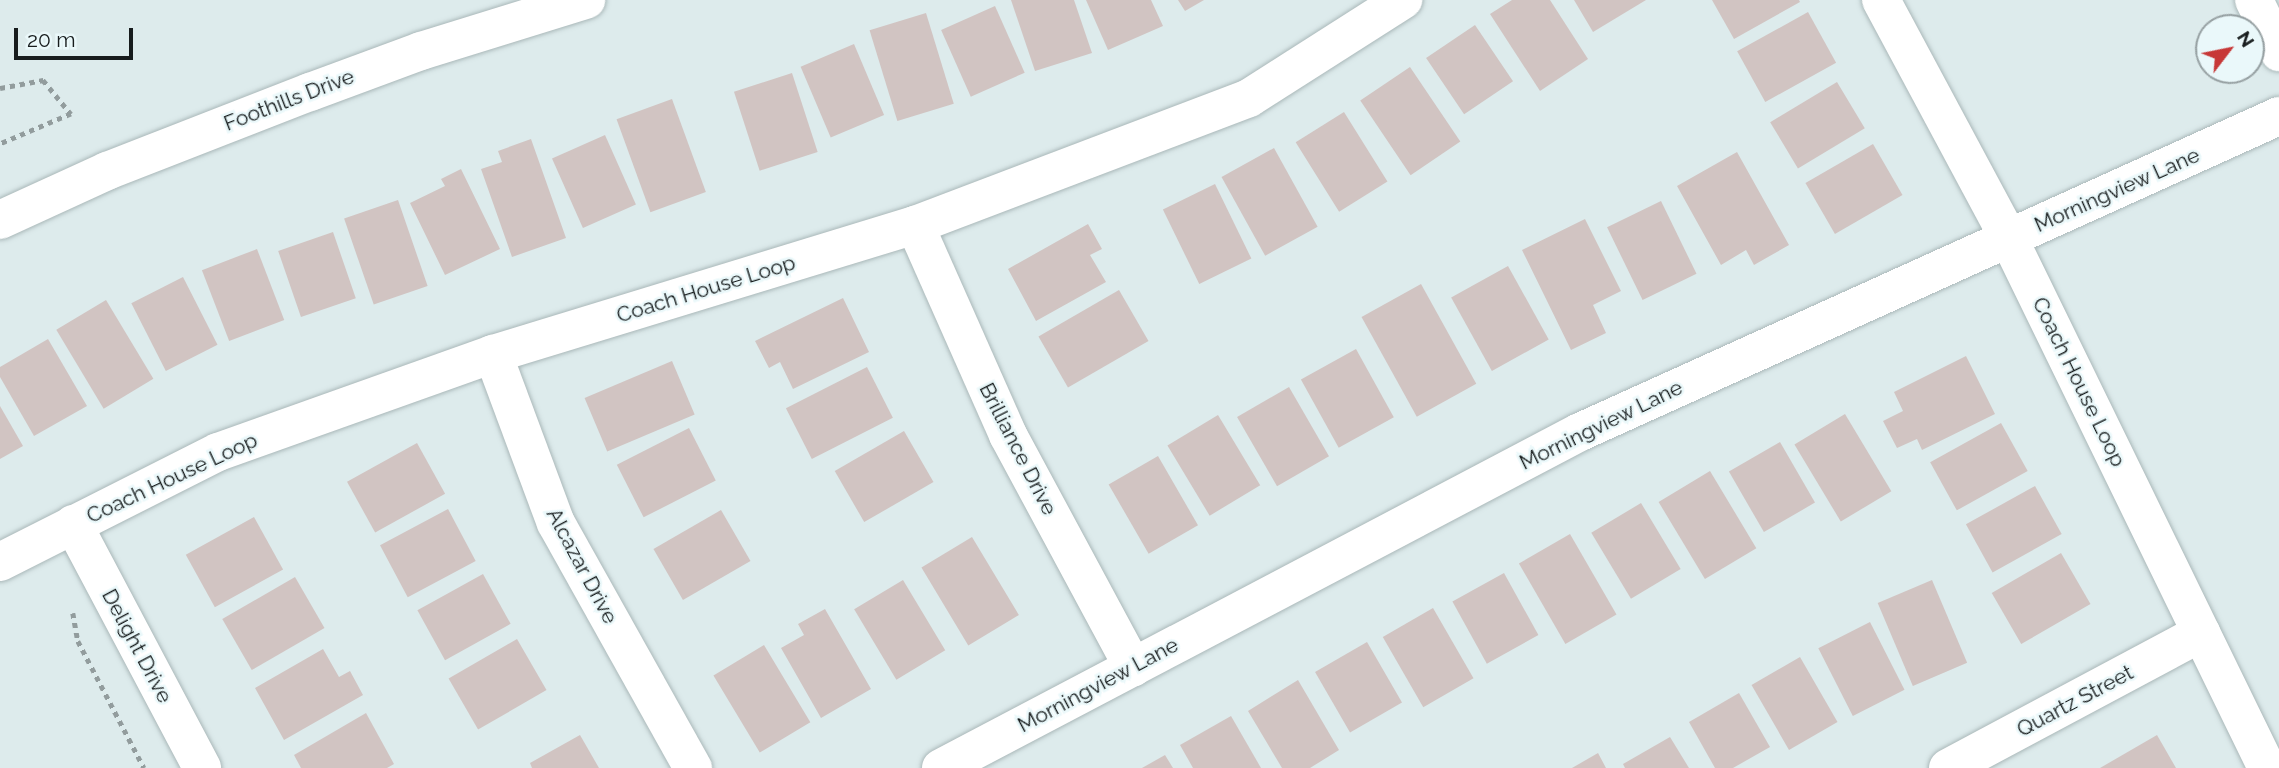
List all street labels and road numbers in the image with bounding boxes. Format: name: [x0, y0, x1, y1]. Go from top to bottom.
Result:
street label: Foothills Drive: [220, 64, 358, 136]
street label: Morningview Lane: [2030, 142, 2204, 238]
street label: Coach House Loop: [614, 250, 798, 328]
street label: Coach House Loop: [2027, 293, 2131, 471]
street label: Morningview Lane: [1515, 375, 1687, 475]
street label: Brilliance Drive: [974, 379, 1062, 519]
street label: Coach House Loop: [83, 427, 261, 529]
street label: Alcazar Drive: [541, 504, 623, 628]
street label: Delight Drive: [96, 585, 178, 707]
street label: Morningview Lane: [1013, 632, 1183, 738]
street label: Quartz Street: [2013, 660, 2137, 742]

